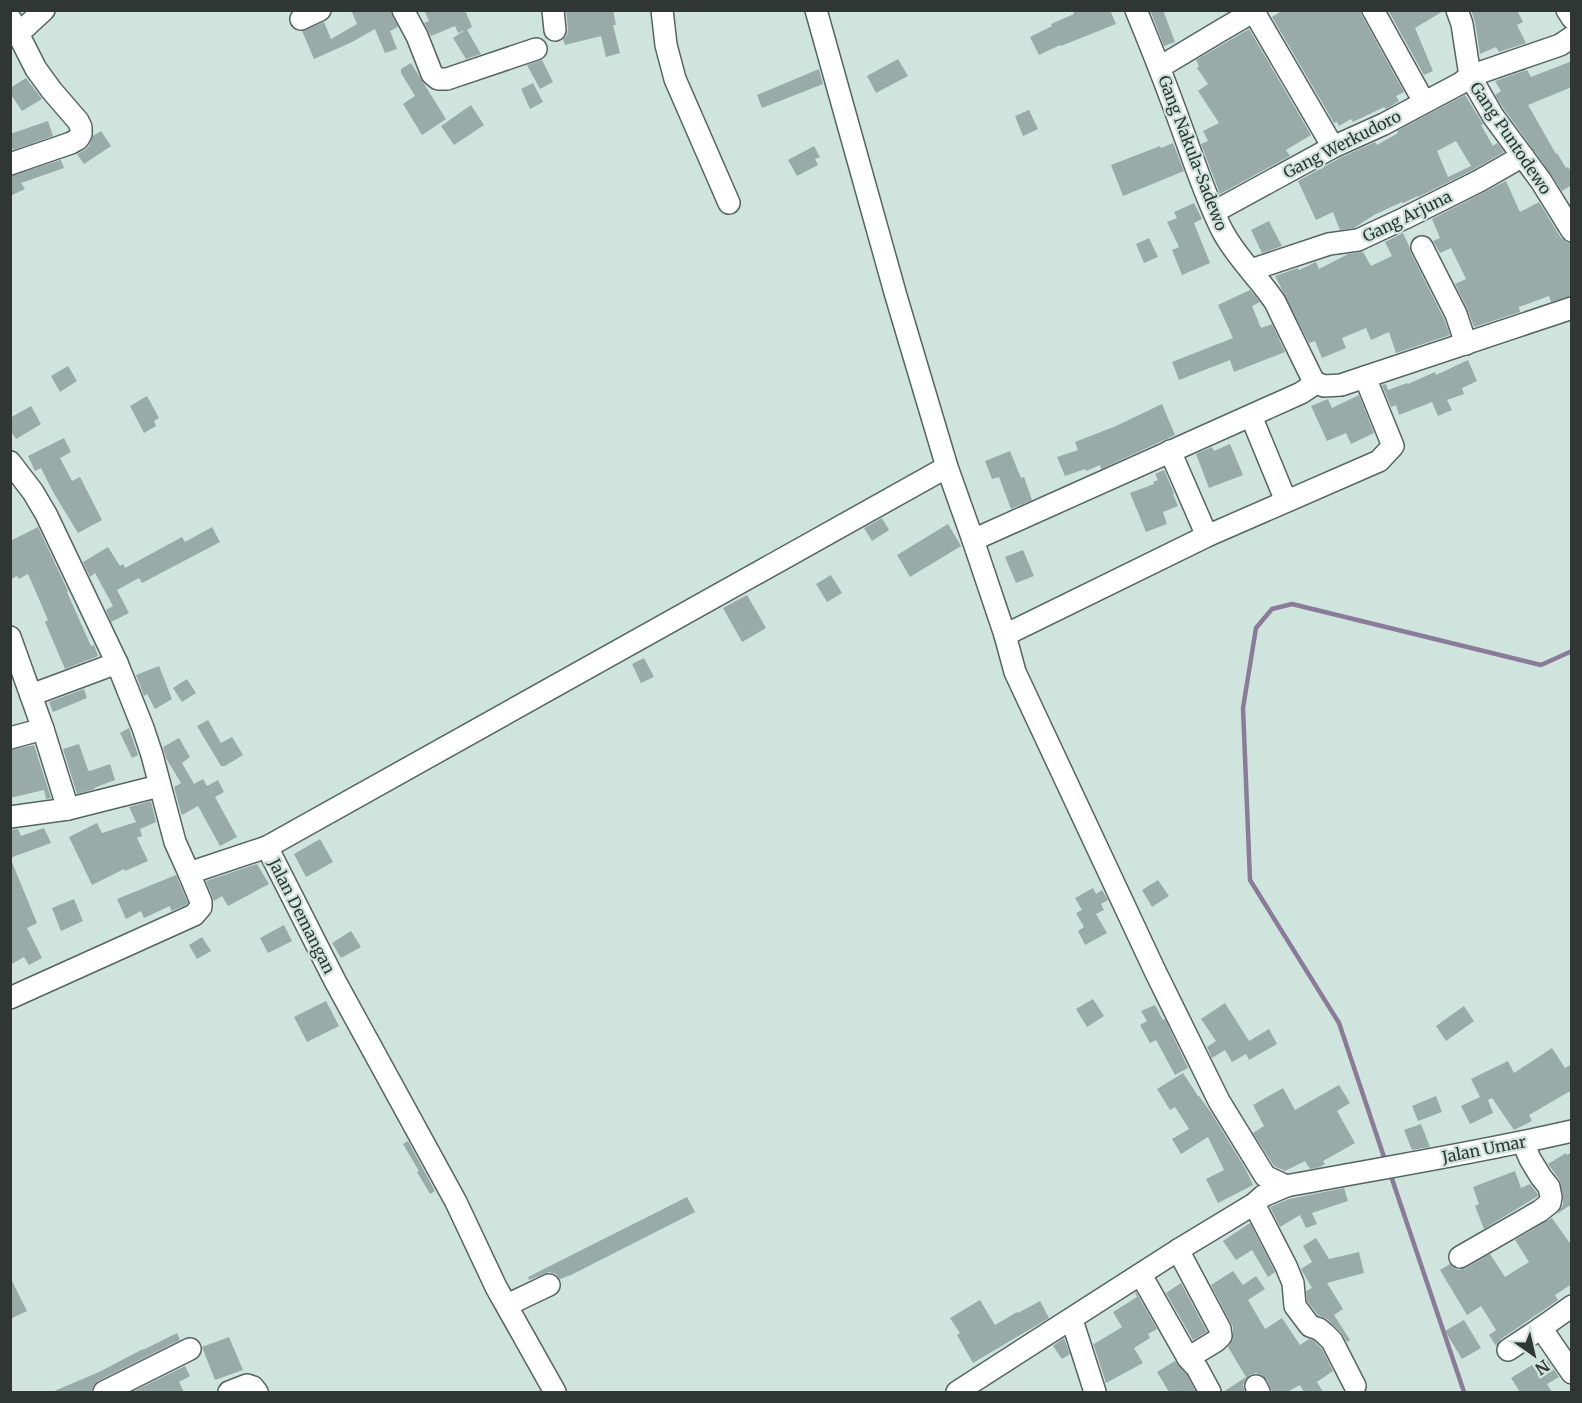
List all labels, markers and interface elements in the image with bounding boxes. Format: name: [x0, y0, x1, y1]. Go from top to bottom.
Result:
street label: Gang Nakula-Sadewo: [1154, 73, 1232, 233]
street label: Gang Puntodewo: [1466, 78, 1556, 198]
street label: Gang Werkudoro: [1280, 106, 1404, 182]
street label: Gang Arjuna: [1359, 186, 1455, 246]
street label: Jalan Demangan: [264, 854, 340, 977]
street label: Jalan Umar: [1439, 1131, 1528, 1167]
north arrow: [1504, 1325, 1564, 1385]
text: N: [1531, 1356, 1553, 1379]

